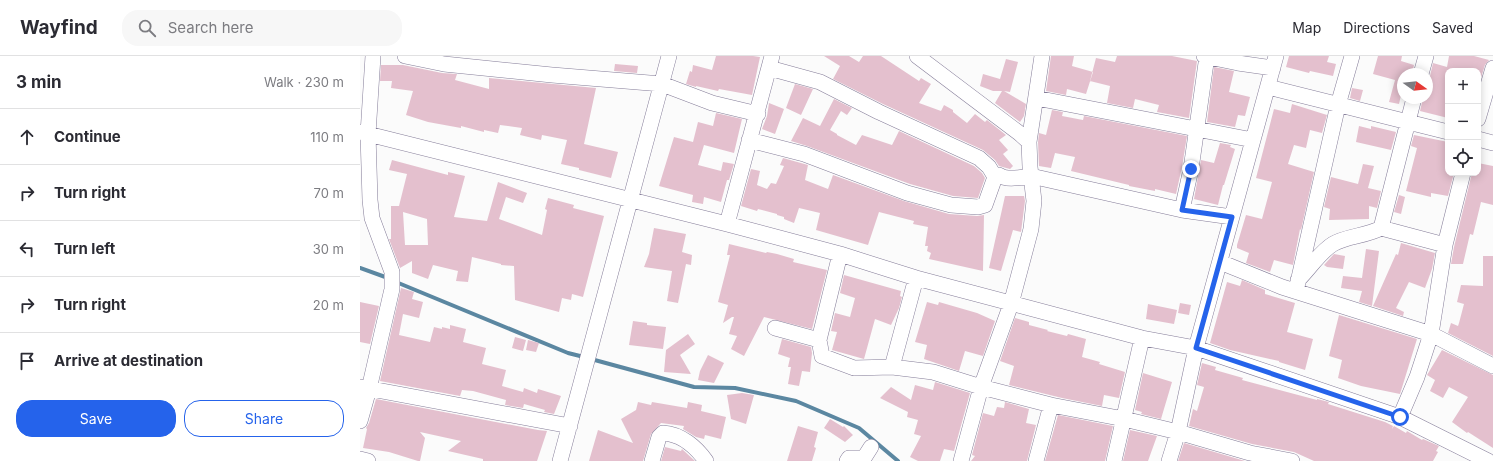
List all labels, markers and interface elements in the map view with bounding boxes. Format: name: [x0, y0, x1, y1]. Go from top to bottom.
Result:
search box: [122, 10, 402, 46]
text: Wayfind: [20, 16, 98, 39]
icon: search: [136, 17, 158, 39]
text: Search here: [168, 18, 253, 37]
text: Map: [1292, 19, 1321, 36]
text: Directions: [1343, 19, 1410, 36]
text: Saved: [1432, 19, 1473, 36]
north arrow: [1397, 68, 1433, 104]
map controls: [1445, 68, 1481, 176]
button: +: [1445, 68, 1481, 104]
text: 3 min: [16, 72, 62, 92]
text: Walk · 230 m: [264, 74, 344, 90]
button: −: [1445, 104, 1481, 140]
icon: ahead: [16, 126, 38, 148]
text: Continue: [54, 127, 121, 146]
text: 110 m: [310, 129, 344, 145]
button: locate: [1445, 140, 1481, 176]
route end: [1182, 160, 1200, 178]
icon: right: [16, 182, 38, 204]
text: Turn right: [54, 183, 126, 202]
text: 70 m: [314, 185, 344, 201]
icon: left: [16, 238, 38, 260]
text: Turn left: [54, 239, 115, 258]
text: 30 m: [313, 241, 344, 257]
icon: right: [16, 294, 38, 316]
text: Turn right: [54, 295, 126, 314]
text: 20 m: [313, 297, 344, 313]
icon: arrive: [16, 350, 38, 372]
text: Arrive at destination: [54, 351, 203, 370]
button: Save: [16, 400, 176, 437]
button: Share: [184, 400, 344, 437]
route start: [1391, 408, 1409, 426]

